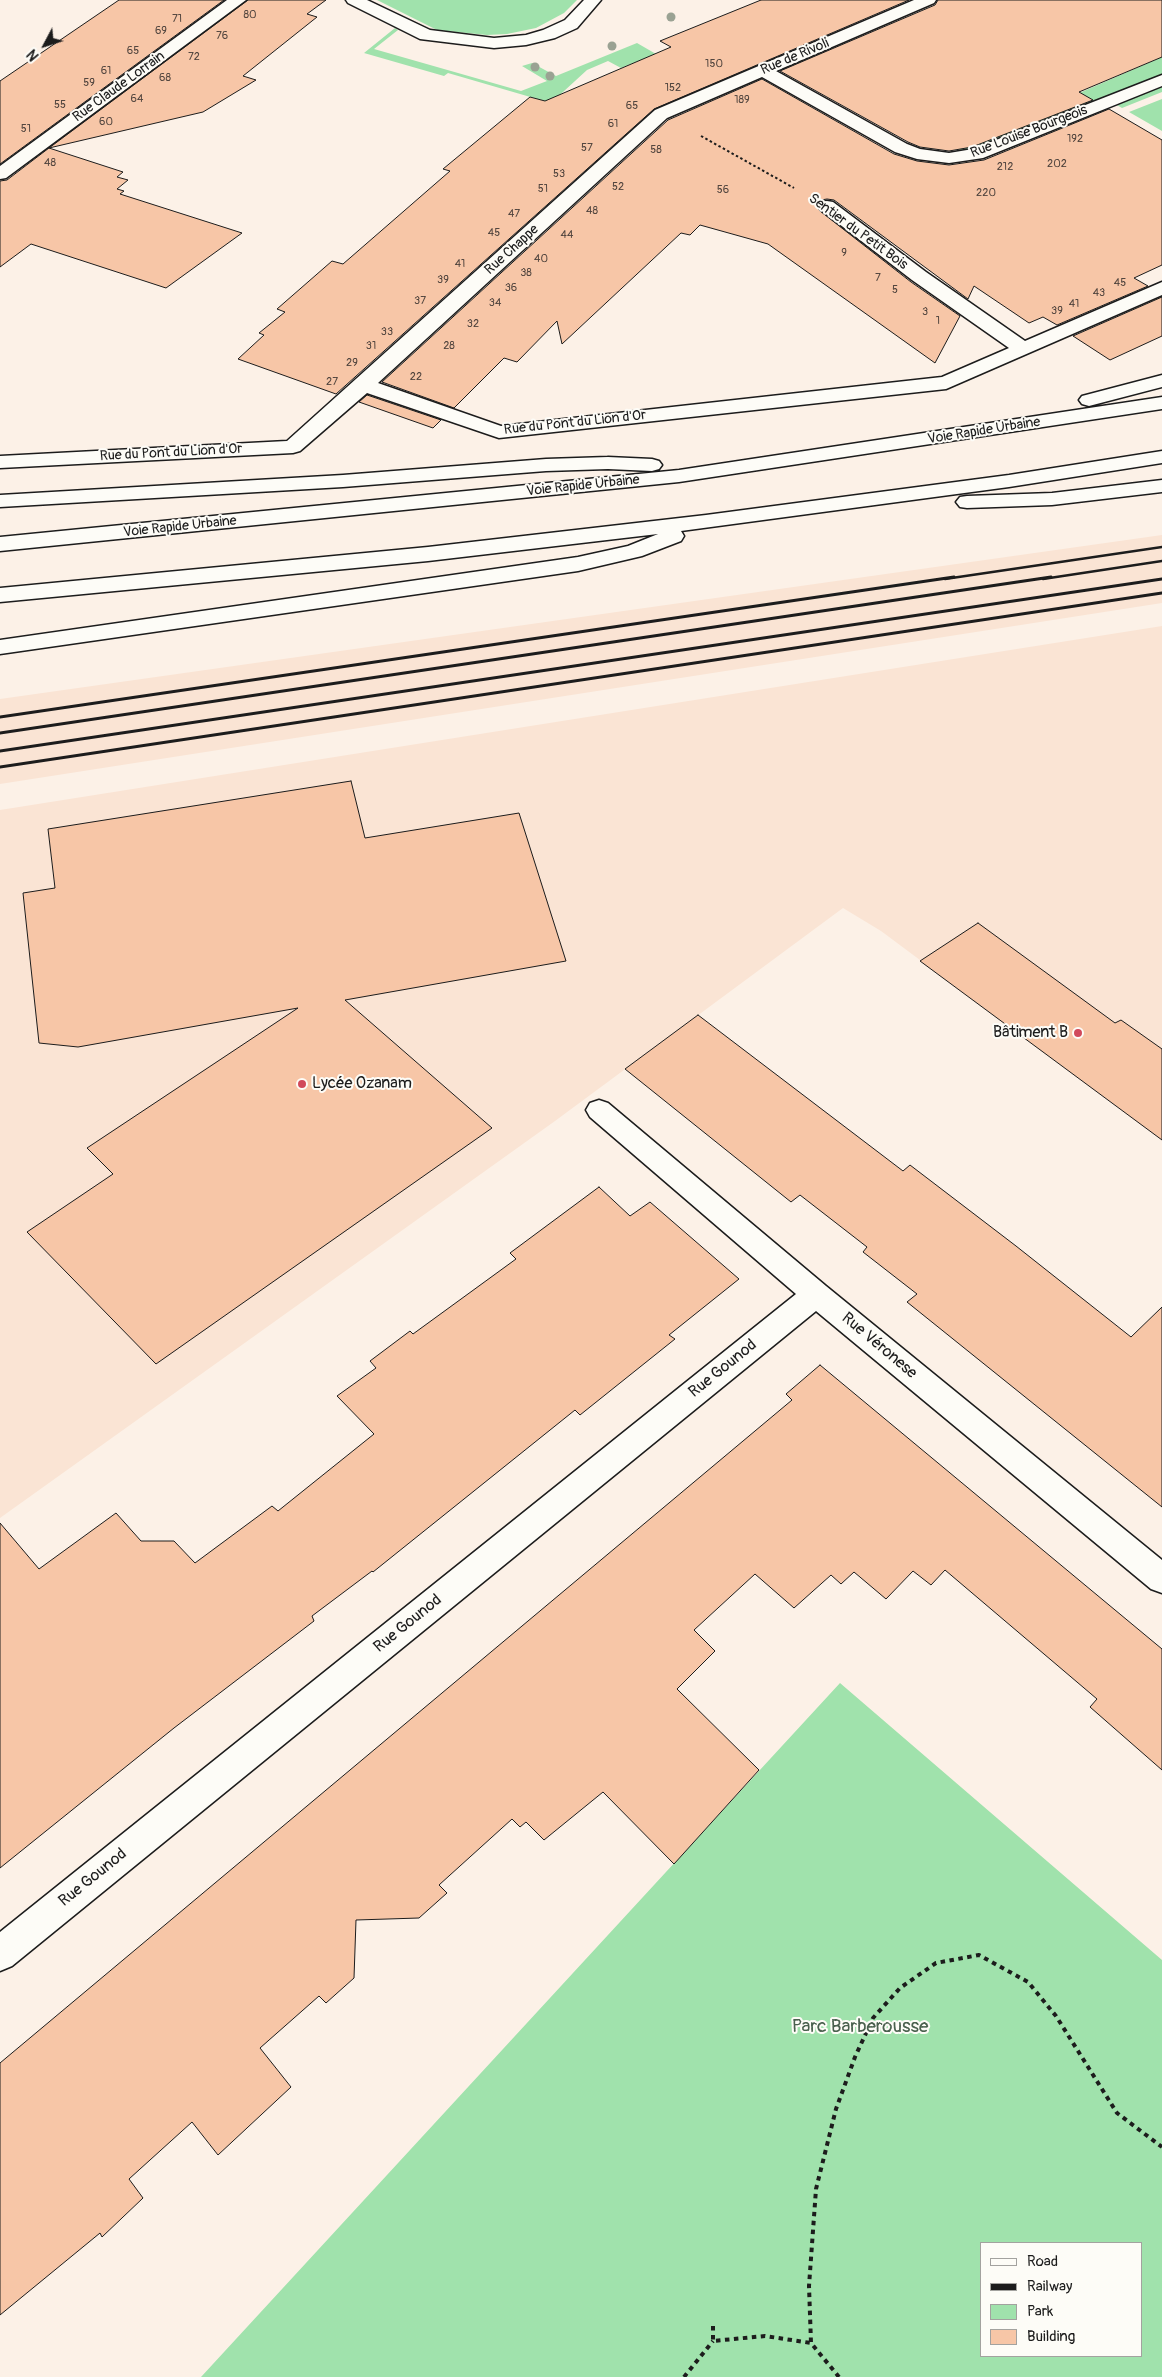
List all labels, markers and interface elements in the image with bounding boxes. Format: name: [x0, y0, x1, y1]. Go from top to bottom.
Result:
house number: 80: [243, 8, 257, 22]
house number: 71: [172, 12, 182, 26]
north arrow: [20, 20, 70, 70]
house number: 69: [155, 24, 167, 38]
house number: 76: [216, 29, 228, 43]
street label: Rue de Rivoli: [758, 35, 832, 79]
house number: 65: [127, 44, 139, 58]
text: N: [24, 46, 43, 64]
street label: Rue Claude Lorrain: [70, 48, 168, 126]
house number: 72: [188, 50, 200, 64]
house number: 150: [705, 57, 723, 71]
house number: 61: [101, 64, 111, 78]
house number: 68: [159, 71, 171, 85]
house number: 59: [83, 76, 95, 90]
house number: 152: [665, 81, 681, 95]
house number: 64: [131, 92, 143, 106]
house number: 189: [734, 93, 750, 107]
house number: 55: [54, 98, 66, 112]
house number: 65: [626, 99, 638, 113]
street label: Rue Louise Bourgeois: [968, 102, 1090, 162]
house number: 60: [99, 115, 113, 129]
house number: 61: [608, 117, 618, 131]
house number: 51: [21, 122, 31, 136]
house number: 192: [1067, 132, 1083, 146]
house number: 57: [581, 141, 593, 155]
house number: 58: [650, 143, 662, 157]
house number: 48: [44, 156, 56, 170]
house number: 202: [1047, 157, 1067, 171]
house number: 212: [997, 160, 1013, 174]
house number: 53: [553, 167, 565, 181]
house number: 52: [612, 180, 624, 194]
house number: 51: [538, 182, 548, 196]
house number: 56: [717, 183, 729, 197]
house number: 220: [976, 186, 996, 200]
street label: Sentier du Petit Bois: [805, 190, 911, 274]
house number: 48: [586, 204, 598, 218]
house number: 47: [508, 207, 520, 221]
street label: Rue Chappe: [482, 221, 542, 279]
house number: 45: [488, 226, 500, 240]
house number: 44: [561, 228, 573, 242]
house number: 9: [841, 246, 847, 260]
house number: 40: [534, 252, 548, 266]
house number: 41: [455, 257, 465, 271]
house number: 38: [520, 266, 532, 280]
house number: 7: [875, 271, 881, 285]
house number: 39: [437, 273, 449, 287]
house number: 45: [1114, 276, 1126, 290]
house number: 36: [505, 281, 517, 295]
house number: 5: [892, 283, 898, 297]
house number: 43: [1093, 286, 1105, 300]
house number: 37: [414, 294, 426, 308]
house number: 34: [489, 296, 501, 310]
house number: 41: [1069, 297, 1079, 311]
house number: 39: [1051, 304, 1063, 318]
house number: 3: [922, 305, 928, 319]
house number: 1: [936, 314, 940, 328]
house number: 32: [467, 317, 479, 331]
house number: 33: [381, 325, 393, 339]
house number: 31: [366, 339, 376, 353]
house number: 28: [443, 339, 455, 353]
house number: 29: [346, 356, 358, 370]
house number: 22: [410, 370, 422, 384]
house number: 27: [326, 375, 338, 389]
street label: Rue du Pont du Lion d'Or: [503, 407, 647, 439]
street label: Voie Rapide Urbaine: [926, 414, 1042, 448]
street label: Rue du Pont du Lion d'Or: [99, 441, 243, 465]
street label: Voie Rapide Urbaine: [526, 472, 640, 500]
street label: Voie Rapide Urbaine: [123, 513, 237, 541]
place label: Bâtiment B: [993, 1023, 1068, 1043]
marker: Bâtiment B: [1072, 1027, 1084, 1039]
place label: Lycée Ozanam: [312, 1074, 412, 1094]
marker: Lycée Ozanam: [296, 1078, 308, 1090]
street label: Rue Véronese: [837, 1309, 921, 1383]
street label: Rue Gounod: [685, 1336, 761, 1402]
street label: Rue Gounod: [370, 1591, 446, 1657]
street label: Rue Gounod: [55, 1845, 131, 1911]
park label: Parc Barberousse: [792, 2016, 928, 2038]
legend: [980, 2242, 1142, 2357]
text: Road: [1027, 2252, 1058, 2271]
text: Railway: [1027, 2277, 1072, 2296]
text: Park: [1027, 2302, 1053, 2321]
text: Building: [1027, 2327, 1075, 2346]

